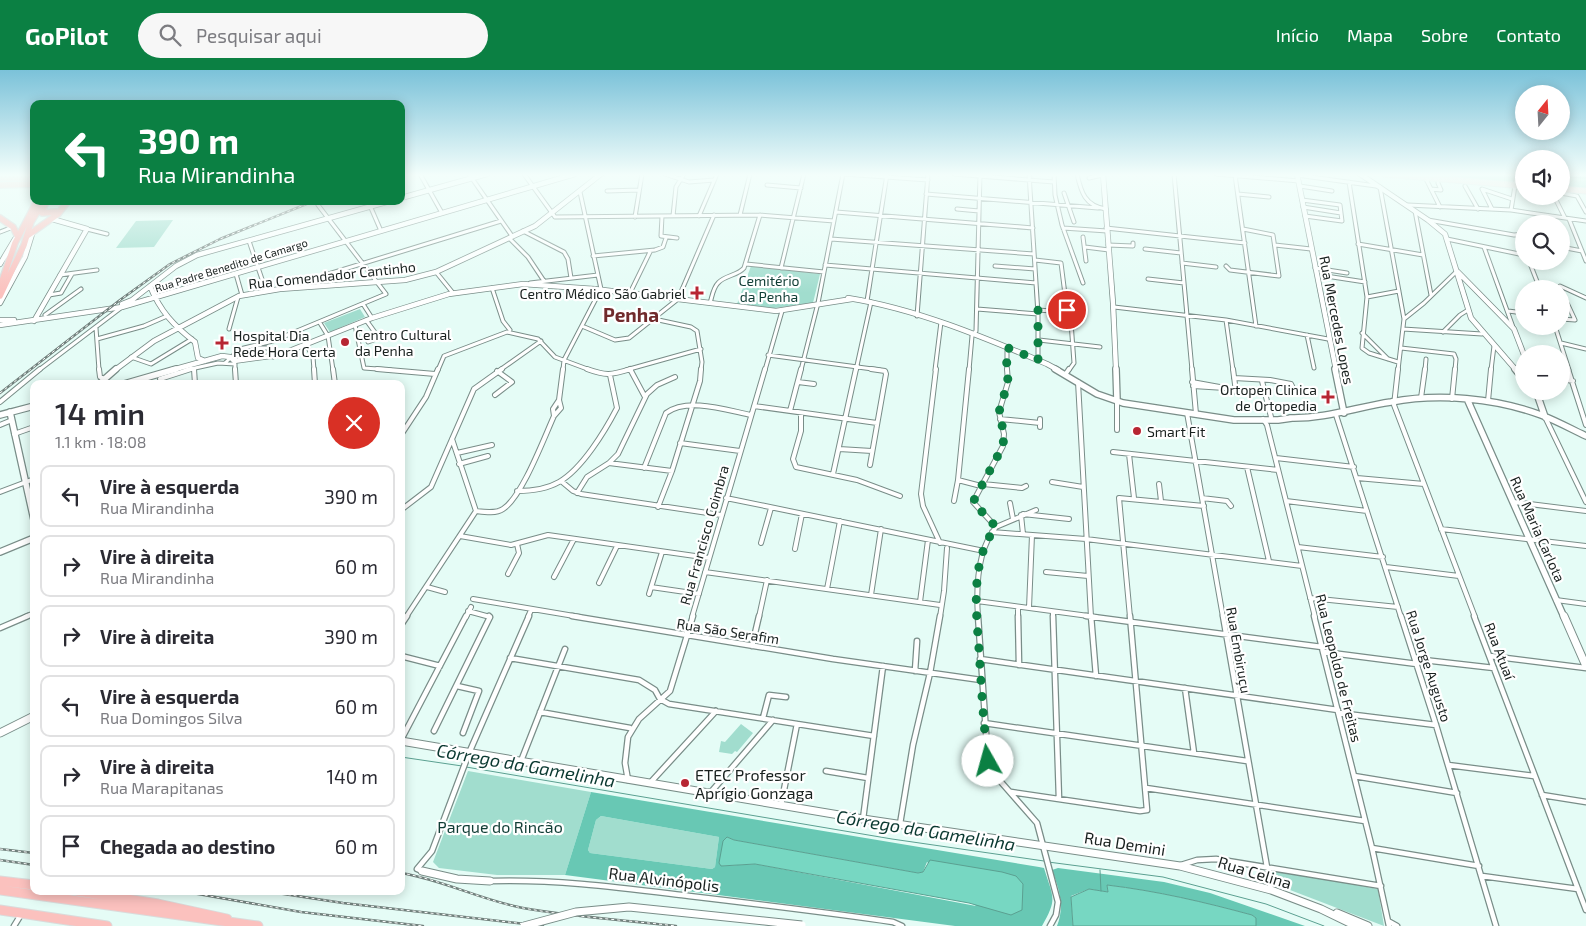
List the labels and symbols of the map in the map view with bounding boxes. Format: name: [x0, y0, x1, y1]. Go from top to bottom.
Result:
north arrow: [1515, 85, 1570, 140]
street label: Rua Padre Benedito de Camargo: [153, 235, 309, 295]
street label: Rua Mercedes Lopes: [1316, 254, 1358, 386]
street label: Rua Comendador Cantinho: [247, 258, 417, 292]
park label: Cemitério da Penha: [738, 272, 800, 305]
place label: Centro Médico São Gabriel: [520, 285, 687, 302]
marker: Centro Médico São Gabriel: [690, 286, 704, 300]
pin: [1046, 289, 1088, 331]
district label: Penha: [603, 303, 659, 326]
place label: Centro Cultural da Penha: [355, 326, 452, 359]
place label: Hospital Dia Rede Hora Certa: [233, 327, 336, 360]
marker: Hospital Dia Rede Hora Certa: [215, 336, 229, 350]
marker: Centro Cultural da Penha: [339, 336, 351, 348]
place label: Ortopen Clinica de Ortopedia: [1220, 381, 1317, 414]
marker: Ortopen Clinica de Ortopedia: [1321, 390, 1335, 404]
place label: Smart Fit: [1147, 423, 1205, 440]
marker: Smart Fit: [1131, 425, 1143, 437]
street label: Rua Francisco Coimbra: [676, 463, 732, 607]
street label: Rua Maria Carlota: [1507, 474, 1569, 584]
street label: Rua Leopoldo de Freitas: [1312, 592, 1366, 744]
street label: Rua Embiruçu: [1222, 605, 1255, 695]
street label: Rua Jorge Augusto: [1403, 608, 1455, 724]
street label: Rua São Serafim: [676, 615, 780, 647]
street label: Rua Atuaí: [1481, 620, 1519, 683]
position arrow: [961, 734, 1013, 786]
water label: Córrego da Gamelinha: [435, 738, 617, 792]
place label: ETEC Professor Aprígio Gonzaga: [695, 765, 813, 802]
marker: ETEC Professor Aprígio Gonzaga: [679, 777, 691, 789]
water label: Córrego da Gamelinha: [835, 805, 1017, 855]
park label: Parque do Rincão: [437, 817, 563, 836]
street label: Rua Demini: [1083, 827, 1167, 859]
street label: Rua Celina: [1216, 852, 1294, 892]
street label: Rua Alvinópolis: [608, 863, 720, 895]

